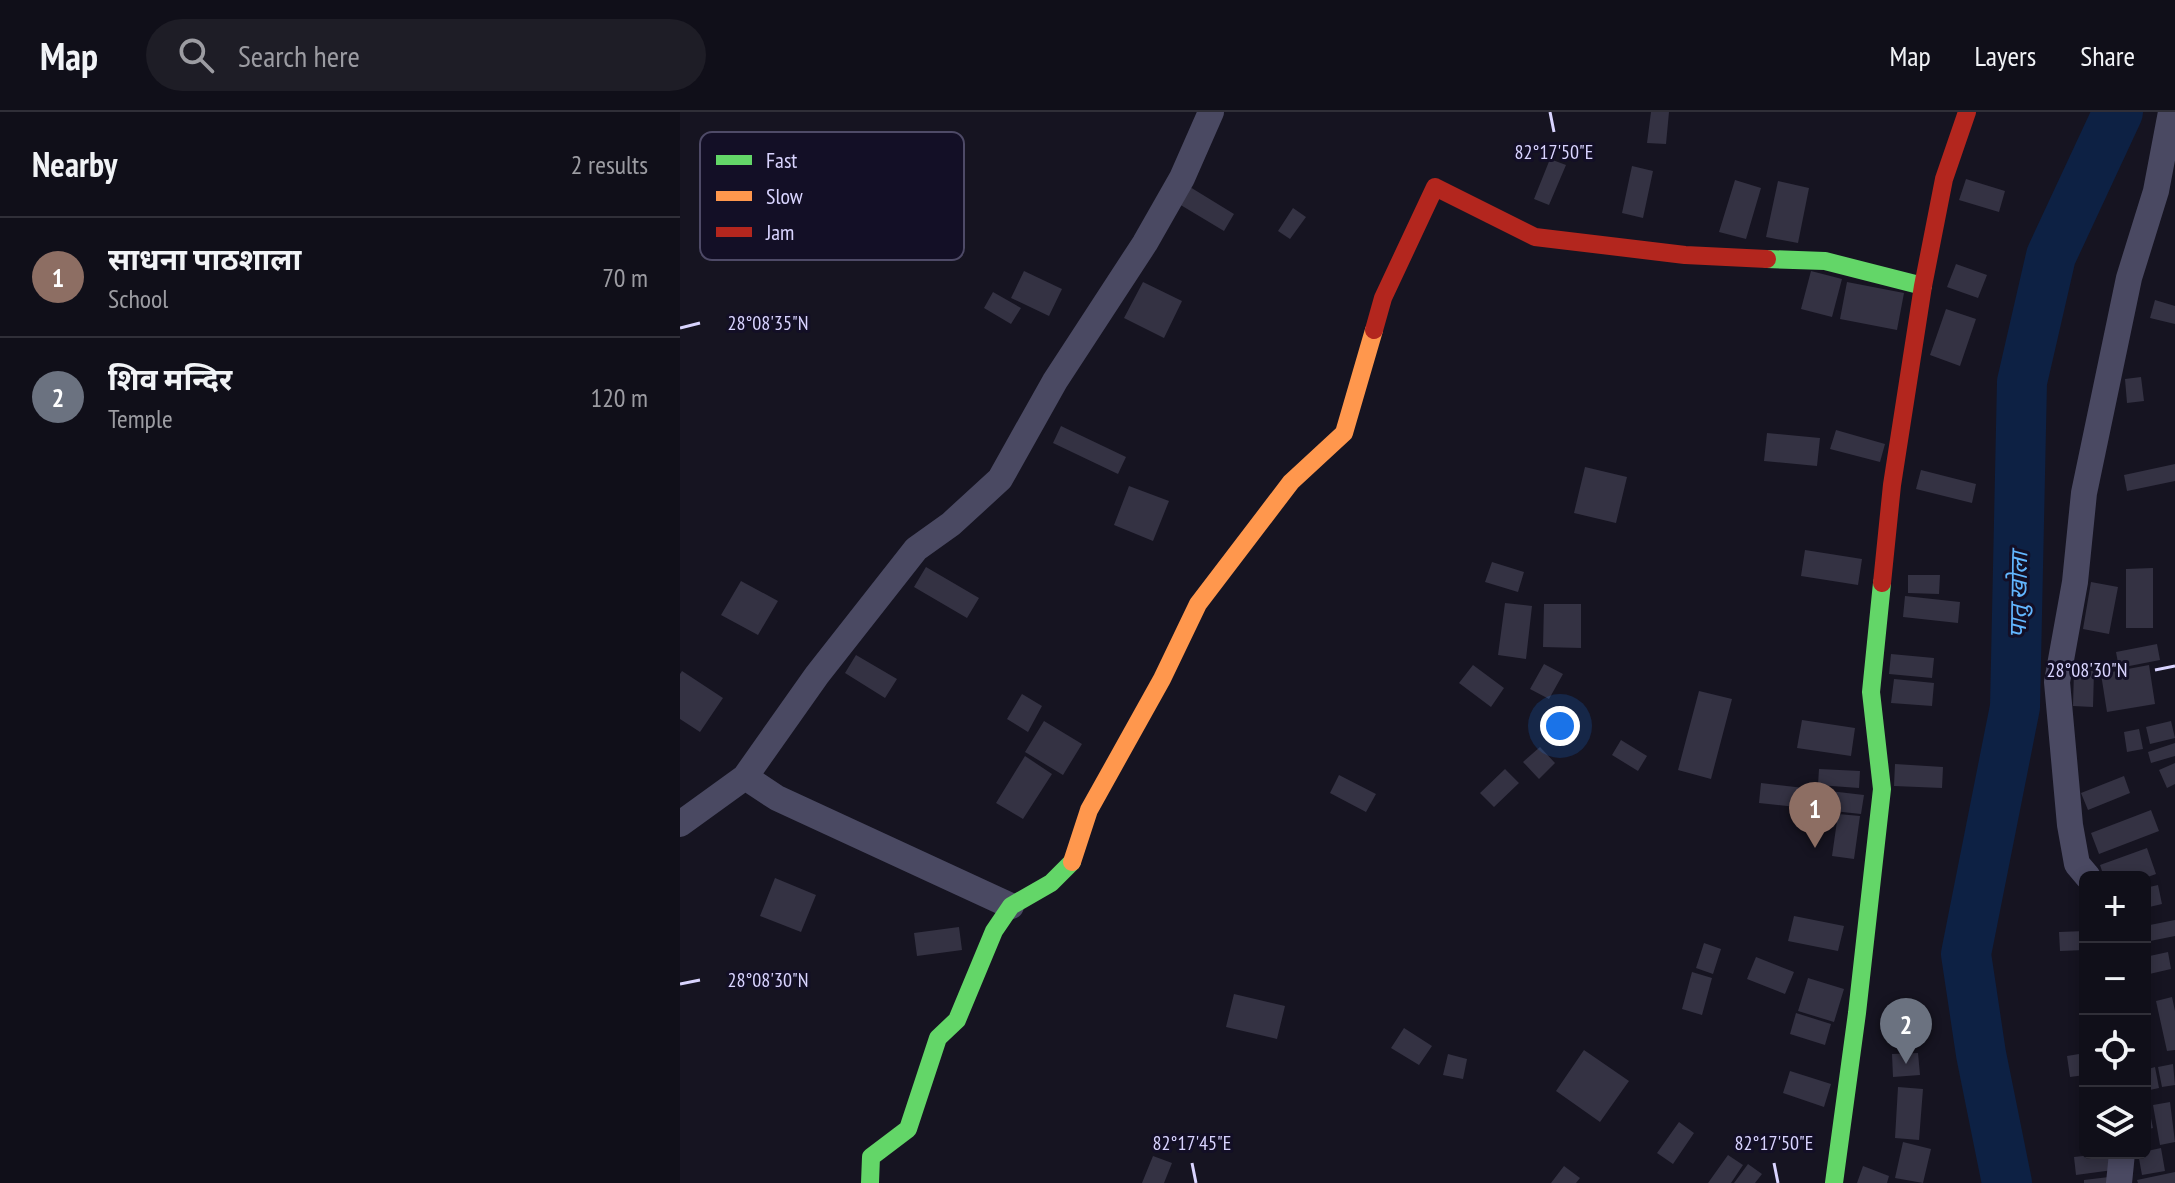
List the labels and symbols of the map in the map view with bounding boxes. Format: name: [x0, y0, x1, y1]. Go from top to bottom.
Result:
legend: [700, 132, 964, 260]
text: 82°17'50"E: [1515, 139, 1593, 165]
text: Fast: [766, 146, 797, 174]
text: Slow: [766, 182, 803, 210]
text: Jam: [765, 218, 794, 246]
text: 28°08'35"N: [728, 310, 808, 336]
water label: पातु खोला: [2002, 546, 2034, 639]
text: 28°08'30"N: [2047, 657, 2127, 683]
your location: [1540, 706, 1580, 746]
pin: 1: [1789, 782, 1841, 848]
text: 28°08'30"N: [728, 967, 808, 993]
pin: 2: [1880, 998, 1932, 1064]
text: 82°17'45"E: [1153, 1130, 1231, 1156]
text: 82°17'50"E: [1735, 1130, 1813, 1156]

